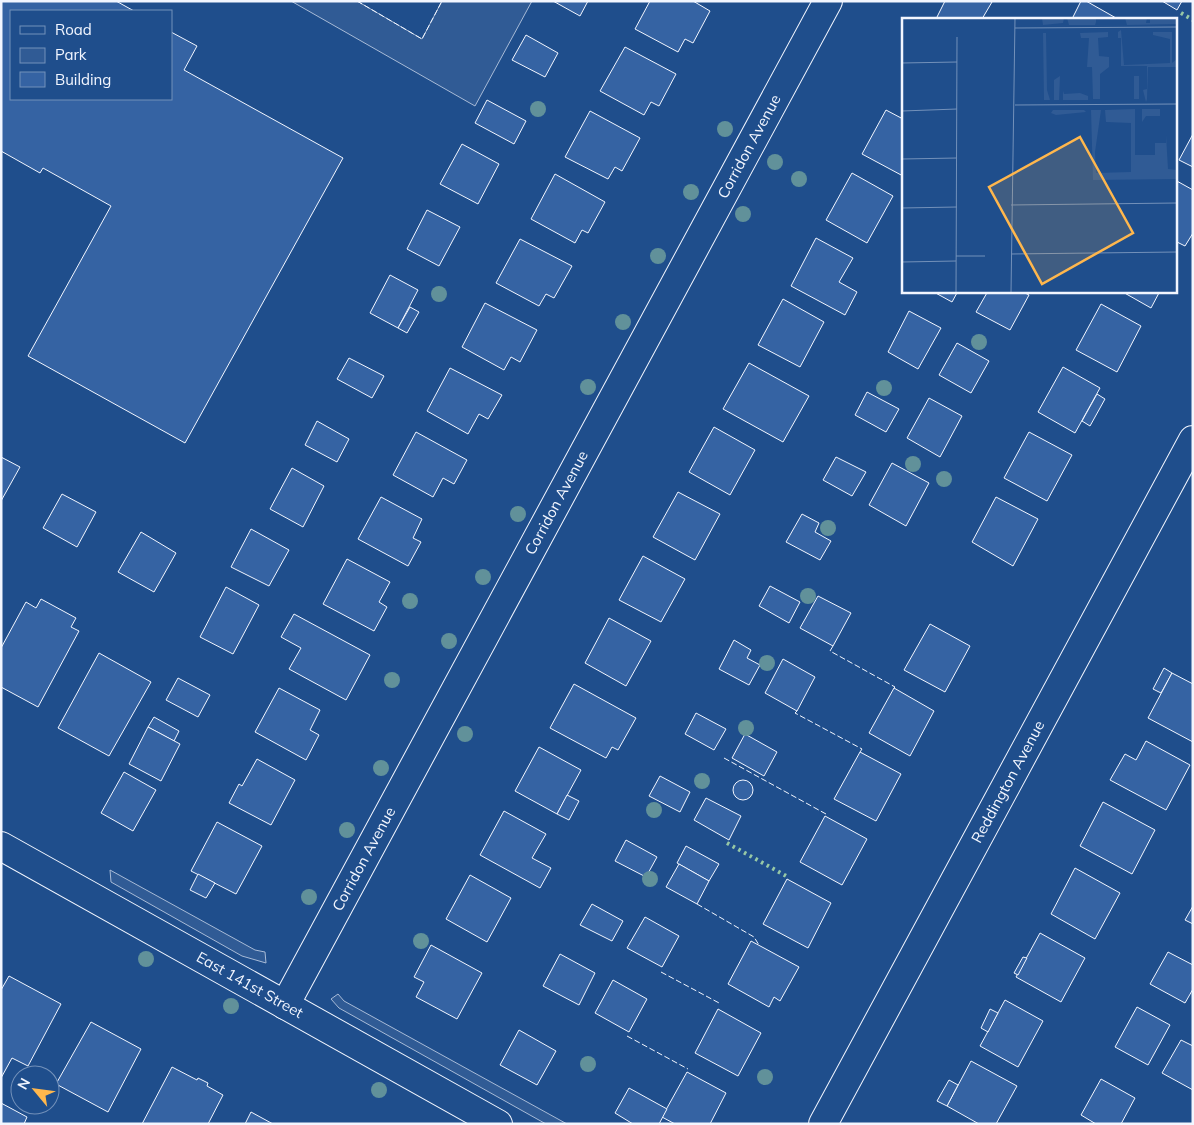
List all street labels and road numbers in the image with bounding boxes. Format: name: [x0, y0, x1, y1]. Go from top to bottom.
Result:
street label: Corridon Avenue: [713, 91, 785, 202]
street label: Corridon Avenue: [520, 447, 592, 558]
street label: Reddington Avenue: [967, 717, 1048, 846]
street label: Corridon Avenue: [328, 803, 399, 914]
street label: East 141st Street: [193, 947, 307, 1022]

